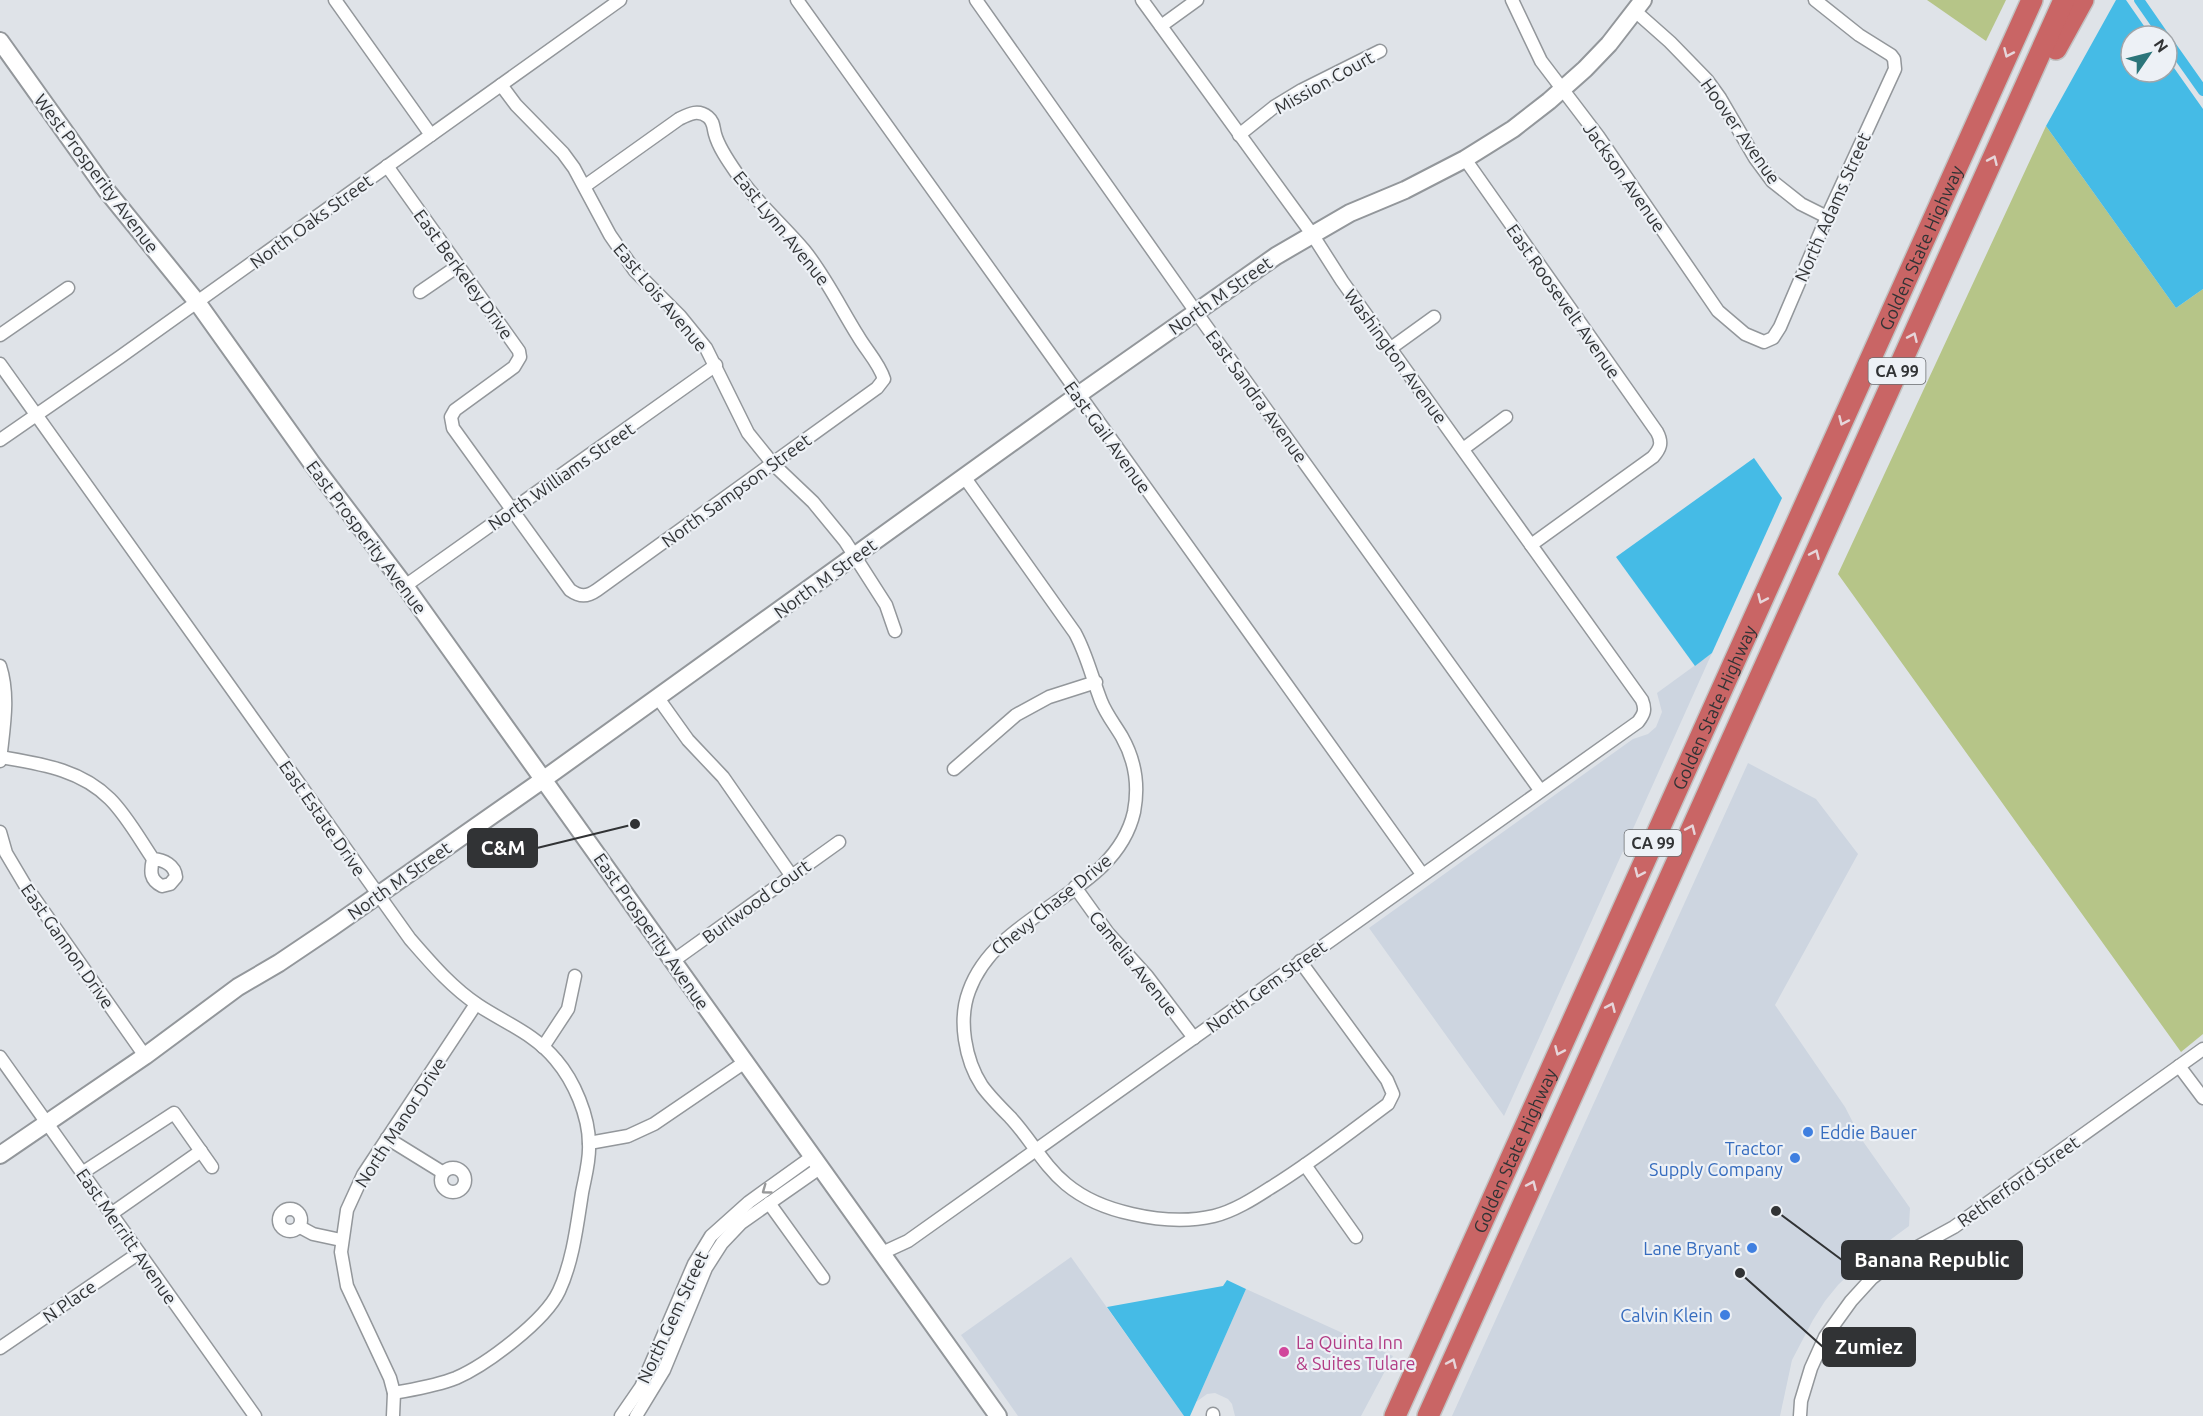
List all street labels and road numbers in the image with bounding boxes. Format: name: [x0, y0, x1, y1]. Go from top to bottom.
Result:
street label: Mission Court: [1271, 46, 1377, 118]
street label: Hoover Avenue: [1697, 75, 1785, 187]
street label: West Prosperity Avenue: [31, 90, 163, 256]
street label: Jackson Avenue: [1580, 118, 1670, 236]
street label: North Adams Street: [1790, 129, 1874, 285]
street label: Golden State Highway: [1875, 162, 1966, 333]
street label: East Lynn Avenue: [730, 167, 834, 289]
street label: North Oaks Street: [246, 170, 376, 272]
street label: East Berkeley Drive: [410, 205, 518, 343]
street label: East Roosevelt Avenue: [1503, 220, 1625, 382]
street label: East Lois Avenue: [610, 239, 712, 355]
street label: North M Street: [1164, 252, 1276, 338]
street label: Washington Avenue: [1341, 285, 1451, 427]
street label: East Sandra Avenue: [1202, 326, 1312, 466]
road number: CA 99: [1868, 358, 1926, 384]
street label: East Gail Avenue: [1061, 377, 1155, 497]
street label: North Williams Street: [484, 418, 638, 534]
street label: North Sampson Street: [658, 429, 814, 551]
street label: East Prosperity Avenue: [303, 457, 431, 617]
street label: North M Street: [770, 534, 880, 622]
street label: Golden State Highway: [1668, 622, 1760, 793]
street label: East Estate Drive: [276, 756, 370, 880]
road number: CA 99: [1624, 830, 1682, 856]
street label: North M Street: [343, 837, 455, 923]
street label: East Prosperity Avenue: [590, 849, 714, 1013]
street label: Chevy Chase Drive: [987, 850, 1115, 958]
street label: Burlwood Court: [698, 855, 814, 947]
street label: East Gannon Drive: [17, 880, 119, 1012]
street label: Camelia Avenue: [1086, 907, 1182, 1019]
street label: North Gem Street: [1202, 936, 1330, 1036]
street label: North Manor Drive: [351, 1053, 449, 1191]
street label: Golden State Highway: [1469, 1065, 1560, 1236]
street label: Retherford Street: [1953, 1131, 2083, 1231]
street label: East Merritt Avenue: [73, 1164, 181, 1308]
street label: North Gem Street: [633, 1248, 711, 1386]
street label: N Place: [39, 1276, 99, 1326]

